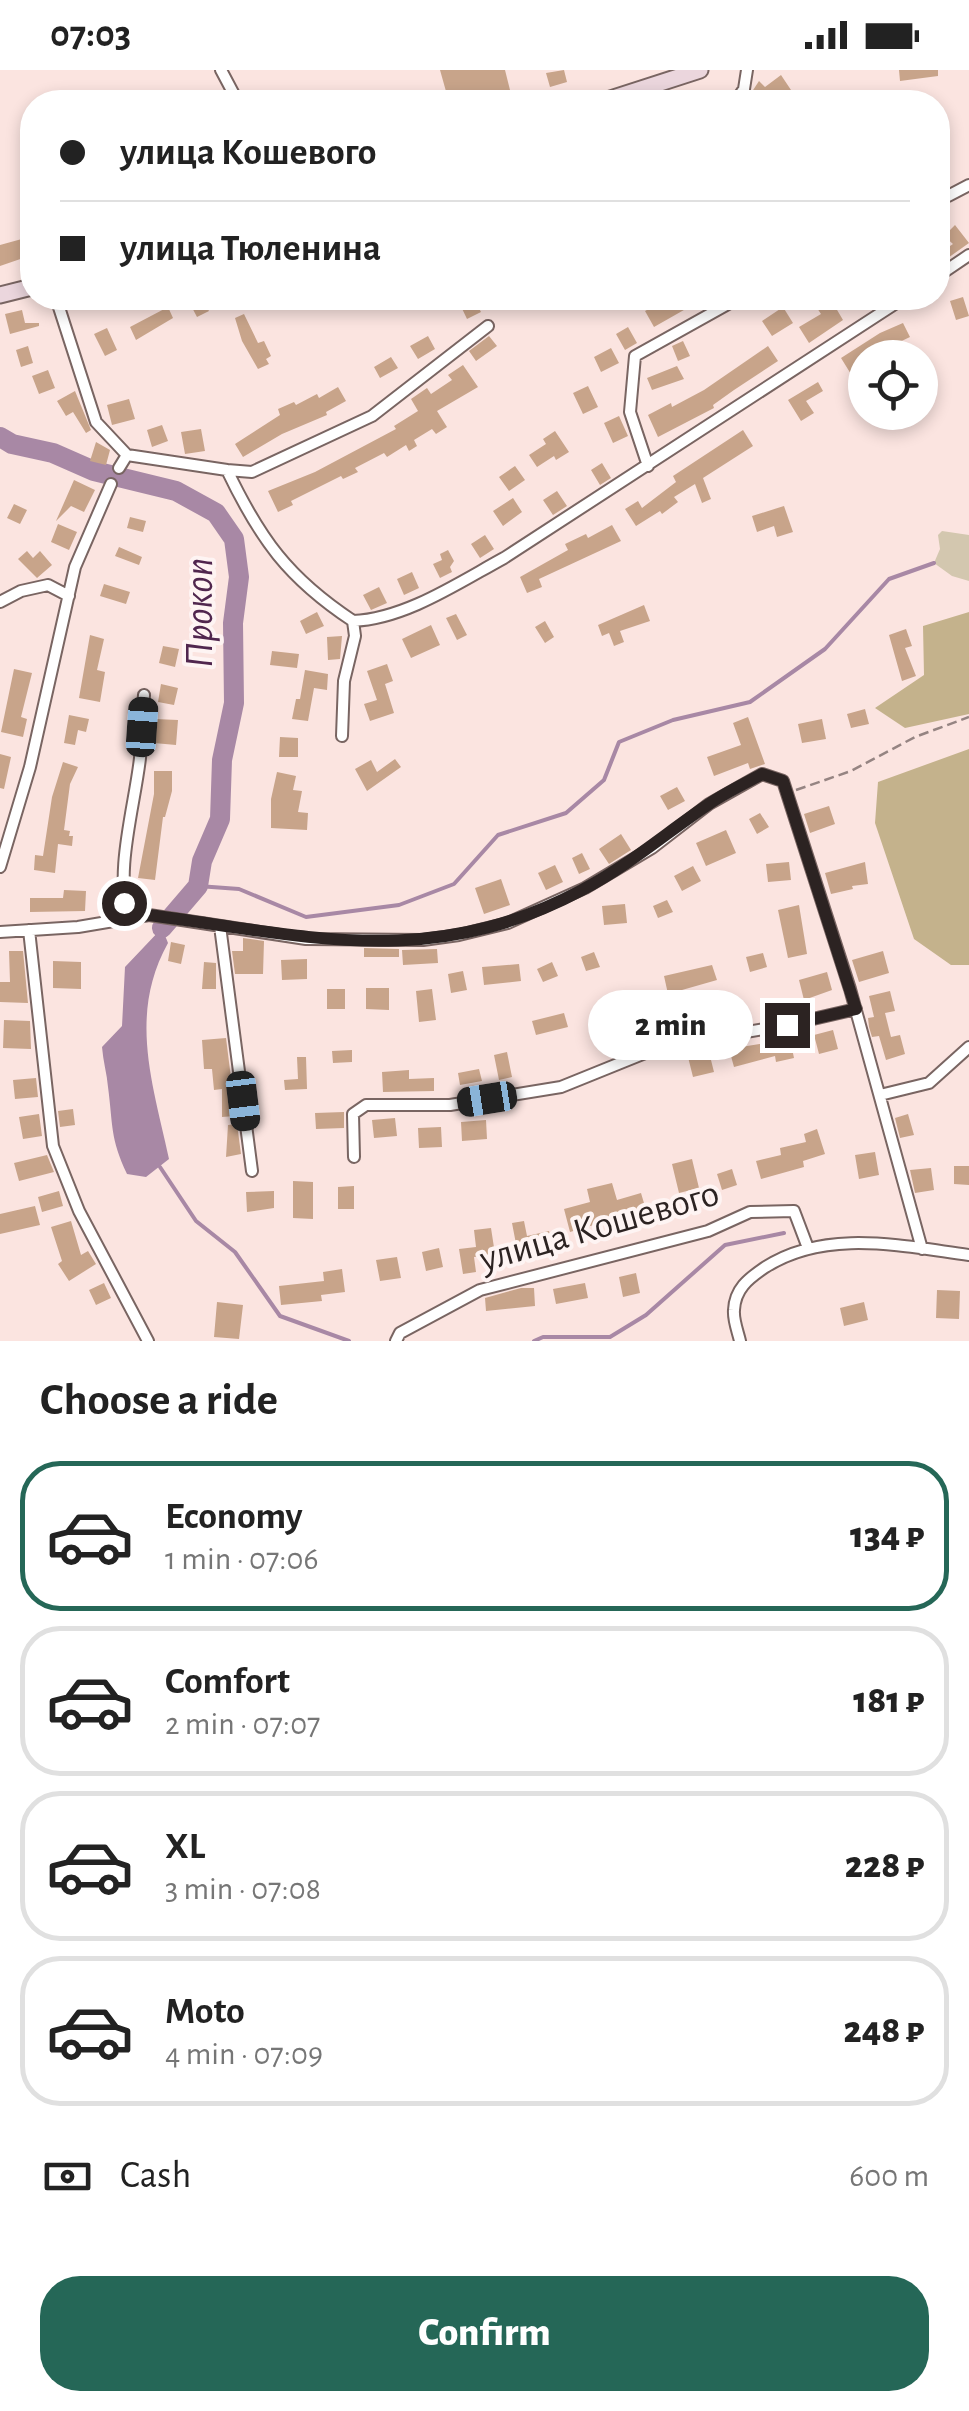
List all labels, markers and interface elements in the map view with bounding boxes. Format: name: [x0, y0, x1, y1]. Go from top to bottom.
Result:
text: 07:03: [50, 16, 131, 54]
text: улица Кошевого: [120, 134, 376, 172]
text: улица Тюленина: [120, 230, 381, 268]
map controls: [848, 340, 938, 430]
button: locate: [848, 340, 938, 430]
water label: Прокоп: [180, 558, 220, 668]
car: [125, 696, 159, 758]
route start: [102, 881, 147, 926]
callout: 2 min: [587, 990, 752, 1060]
route end: [765, 1003, 810, 1048]
text: 2 min: [635, 1009, 706, 1041]
car: [224, 1069, 262, 1133]
car: [455, 1079, 519, 1119]
street label: улица Кошевого: [475, 1175, 723, 1279]
text: Choose a ride: [40, 1378, 278, 1423]
icon: car: [45, 1491, 135, 1581]
text: Economy: [165, 1498, 303, 1536]
text: 134 ₽: [850, 1517, 924, 1555]
text: 1 min · 07:06: [165, 1543, 319, 1575]
icon: car: [45, 1656, 135, 1746]
text: Comfort: [165, 1663, 290, 1701]
text: 181 ₽: [853, 1682, 924, 1720]
text: 2 min · 07:07: [165, 1708, 320, 1740]
icon: car: [45, 1821, 135, 1911]
text: XL: [165, 1828, 205, 1866]
text: 228 ₽: [845, 1847, 924, 1885]
text: 3 min · 07:08: [165, 1873, 321, 1905]
icon: car: [45, 1986, 135, 2076]
text: Moto: [165, 1993, 245, 2031]
text: 248 ₽: [843, 2012, 924, 2050]
text: 4 min · 07:09: [165, 2038, 323, 2070]
icon: cash: [40, 2149, 95, 2204]
text: Cash: [120, 2157, 191, 2195]
text: 600 m: [849, 2160, 929, 2192]
button: Confirm: [40, 2276, 929, 2391]

